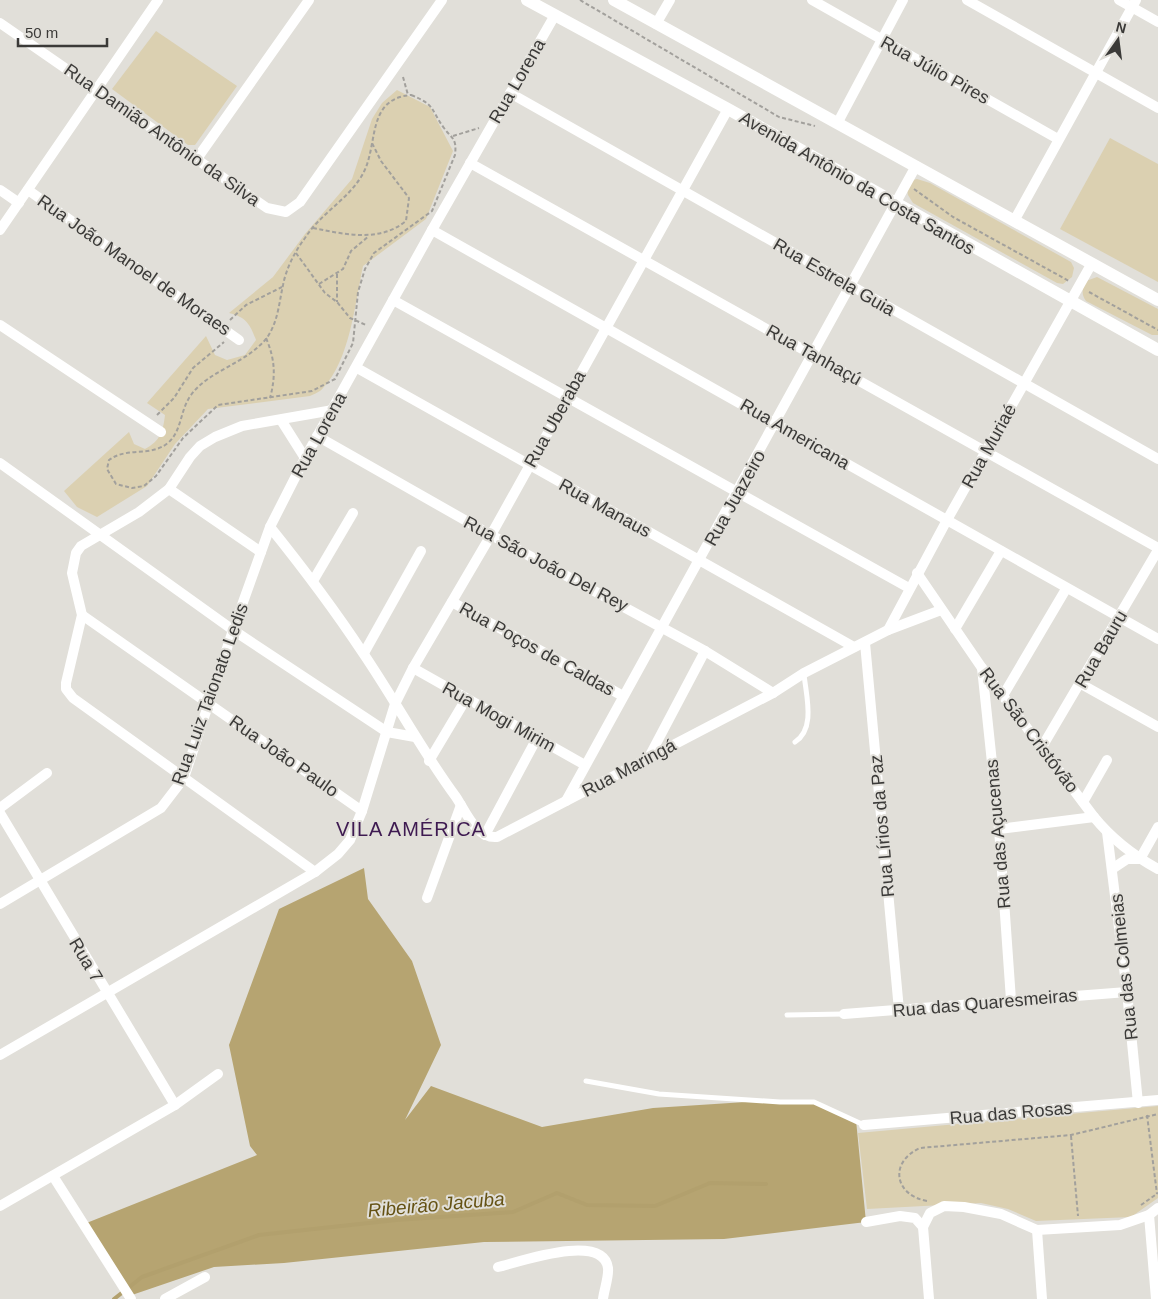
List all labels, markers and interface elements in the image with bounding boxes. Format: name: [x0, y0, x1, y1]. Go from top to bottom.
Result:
scale bar: [18, 15, 106, 47]
north arrow: [1093, 15, 1143, 65]
text: N: [1114, 18, 1128, 36]
text: 50 m: [25, 24, 58, 41]
street label: Rua Júlio Pires: [877, 32, 993, 108]
street label: Rua Lorena: [485, 34, 550, 127]
street label: Rua Damião Antônio da Silva: [60, 60, 264, 211]
street label: Avenida Antônio da Costa Santos: [736, 107, 978, 259]
street label: Rua João Manoel de Moraes: [34, 191, 234, 339]
street label: Rua Estrela Guia: [770, 234, 899, 320]
street label: Rua Tanhaçú: [763, 321, 865, 389]
street label: Rua Uberaba: [520, 366, 590, 471]
street label: Rua Lorena: [287, 388, 351, 481]
street label: Rua Americana: [737, 395, 854, 474]
street label: Rua Muriaé: [958, 400, 1020, 492]
street label: Rua Juazeiro: [701, 447, 769, 549]
street label: Rua Manaus: [556, 475, 654, 541]
street label: Rua São João Del Rey: [460, 512, 632, 616]
street label: Rua Poços de Caldas: [456, 598, 618, 700]
street label: Rua Luiz Taionato Ledis: [168, 600, 252, 788]
street label: Rua Bauru: [1071, 607, 1131, 691]
street label: Rua São Cristóvão: [976, 664, 1082, 796]
street label: Rua Mogi Mirim: [439, 678, 559, 756]
street label: Rua João Paulo: [226, 711, 342, 801]
street label: Rua Maringá: [579, 735, 680, 801]
street label: Rua Lírios da Paz: [866, 754, 898, 898]
street label: Rua das Açucenas: [981, 758, 1015, 910]
district label: VILA AMÉRICA: [336, 818, 486, 840]
street label: Rua das Colmeias: [1106, 893, 1142, 1041]
street label: Rua 7: [65, 934, 107, 986]
street label: Rua das Quaresmeiras: [892, 985, 1078, 1021]
street label: Rua das Rosas: [949, 1098, 1073, 1128]
water label: Ribeirão Jacuba: [367, 1188, 505, 1221]

